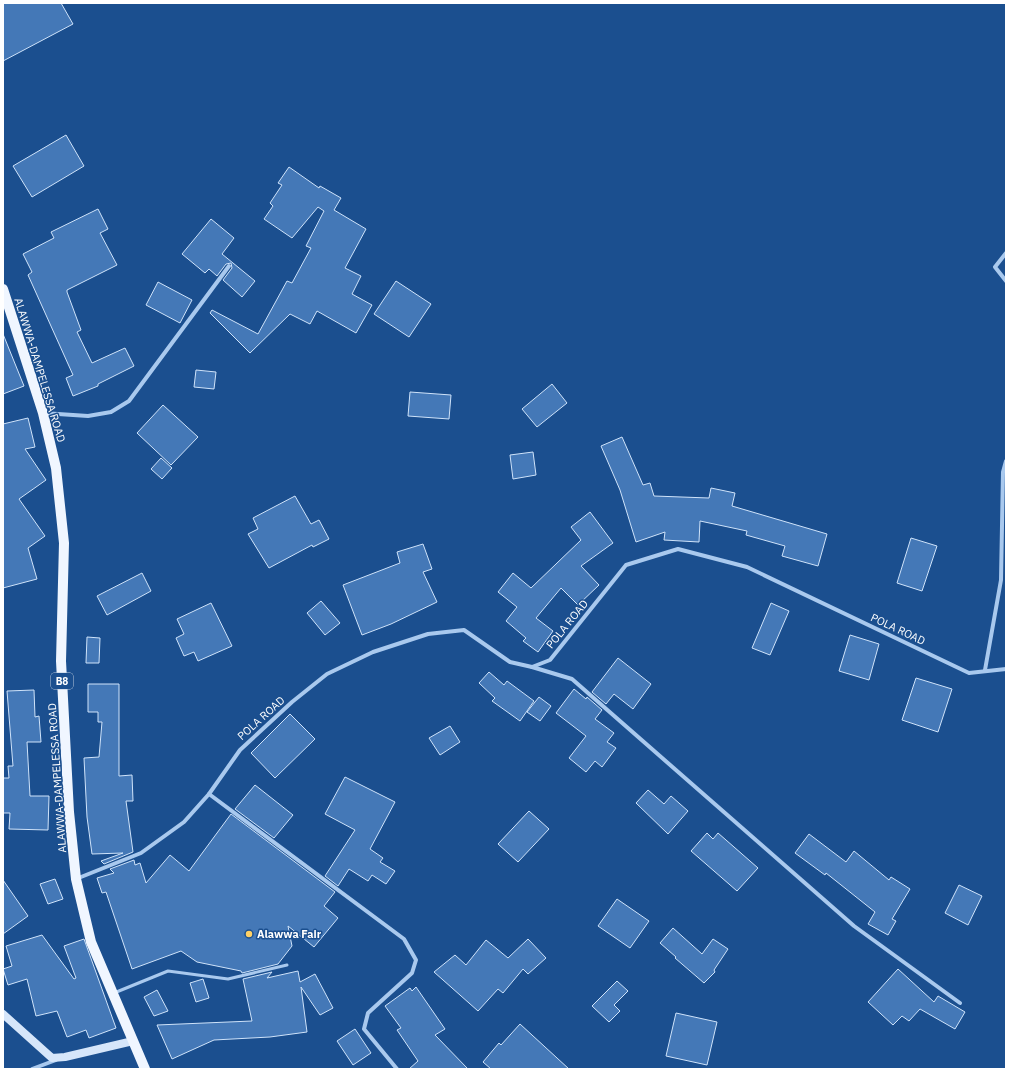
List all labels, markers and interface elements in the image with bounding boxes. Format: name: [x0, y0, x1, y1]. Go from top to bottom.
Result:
street label: ALAWWA-DAMPELESSA ROAD: [11, 296, 69, 444]
street label: POLA ROAD: [543, 597, 591, 651]
street label: POLA ROAD: [868, 610, 928, 648]
road number: B8: [51, 673, 73, 689]
street label: POLA ROAD: [234, 693, 288, 743]
street label: ALAWWA-DAMPELESSA ROAD: [45, 703, 69, 853]
place label: Alawwa Fair: [257, 927, 322, 941]
marker: Alawwa Fair: [244, 929, 254, 939]

